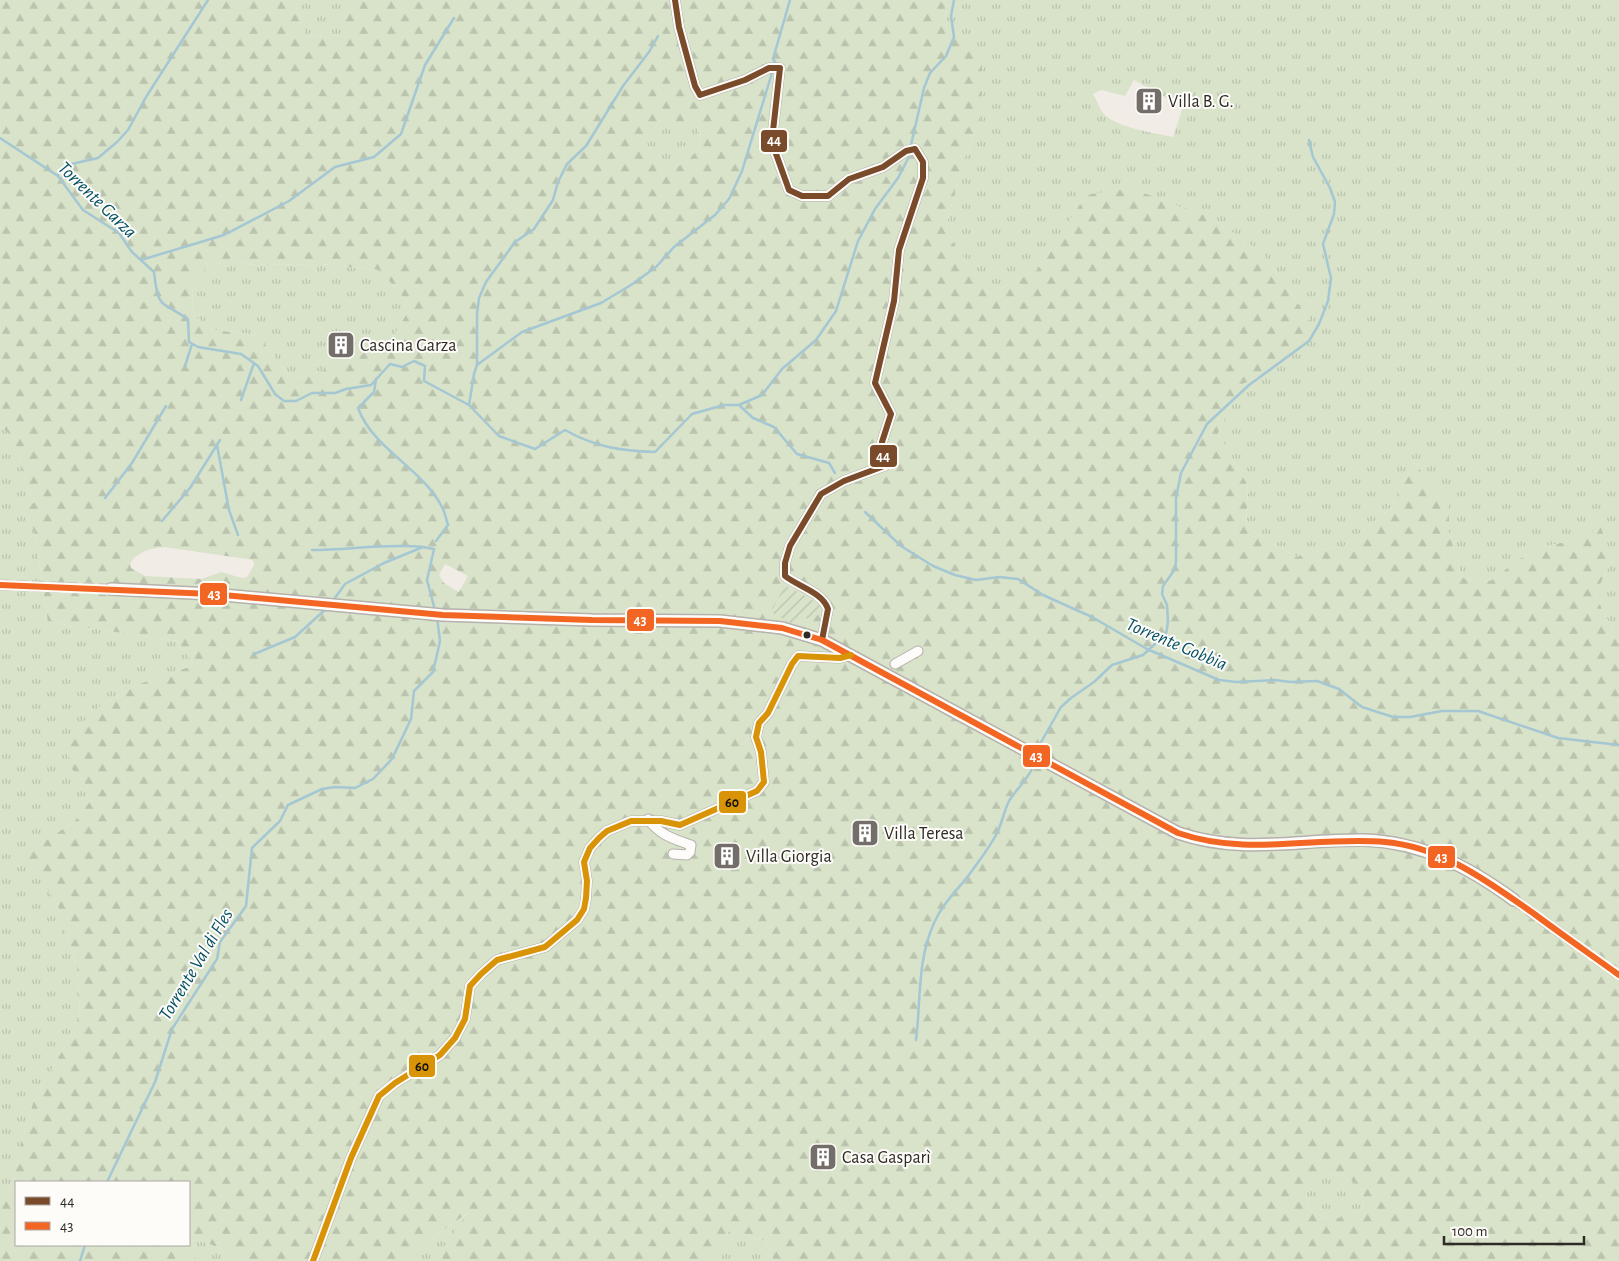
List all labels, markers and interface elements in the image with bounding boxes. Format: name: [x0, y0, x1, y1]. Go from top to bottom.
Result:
building icon: Villa B. G.: [1134, 86, 1164, 116]
place label: Villa B. G.: [1168, 93, 1234, 111]
line badge: 44: [760, 129, 788, 153]
text: 44: [767, 134, 781, 148]
water label: Torrente Garza: [54, 158, 140, 242]
building icon: Cascina Garza: [326, 330, 356, 360]
place label: Cascina Garza: [360, 337, 457, 355]
line badge: 44: [869, 444, 898, 468]
text: 44: [876, 450, 890, 464]
line badge: 43: [199, 582, 228, 606]
text: 43: [207, 588, 221, 602]
line badge: 43: [626, 608, 655, 632]
text: 43: [633, 614, 647, 628]
water label: Torrente Gobbia: [1123, 615, 1230, 674]
unlabelled marker: [802, 630, 812, 640]
line badge: 43: [1022, 744, 1051, 768]
text: 43: [1029, 750, 1043, 764]
line badge: 60: [718, 790, 747, 814]
text: 60: [725, 796, 739, 810]
building icon: Villa Teresa: [850, 818, 880, 848]
place label: Villa Teresa: [884, 825, 964, 843]
building icon: Villa Giorgia: [712, 841, 742, 871]
line badge: 43: [1427, 845, 1456, 869]
place label: Villa Giorgia: [746, 848, 832, 866]
text: 43: [1434, 851, 1448, 865]
water label: Torrente Val di Fles: [156, 906, 237, 1024]
line badge: 60: [408, 1054, 436, 1078]
text: 60: [415, 1060, 429, 1074]
building icon: Casa Gasparì: [808, 1142, 838, 1172]
place label: Casa Gasparì: [842, 1149, 931, 1167]
legend: [15, 1181, 190, 1246]
text: 44: [60, 1194, 74, 1209]
scale bar: [1444, 1214, 1584, 1246]
text: 43: [60, 1219, 73, 1234]
text: 100 m: [1452, 1224, 1487, 1239]

